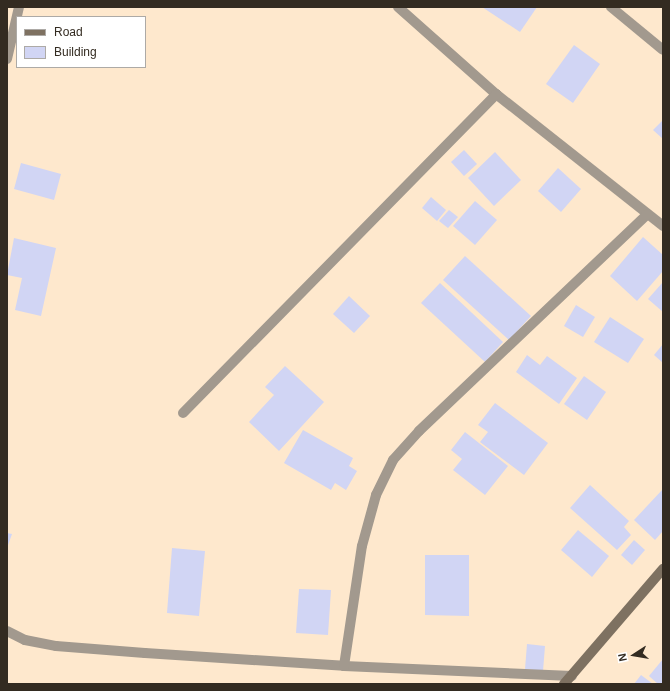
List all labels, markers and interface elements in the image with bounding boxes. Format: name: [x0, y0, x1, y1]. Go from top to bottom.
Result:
legend: [16, 16, 146, 68]
text: Road: [54, 25, 83, 39]
text: Building: [54, 45, 97, 59]
north arrow: [614, 635, 654, 675]
text: N: [616, 652, 629, 663]

